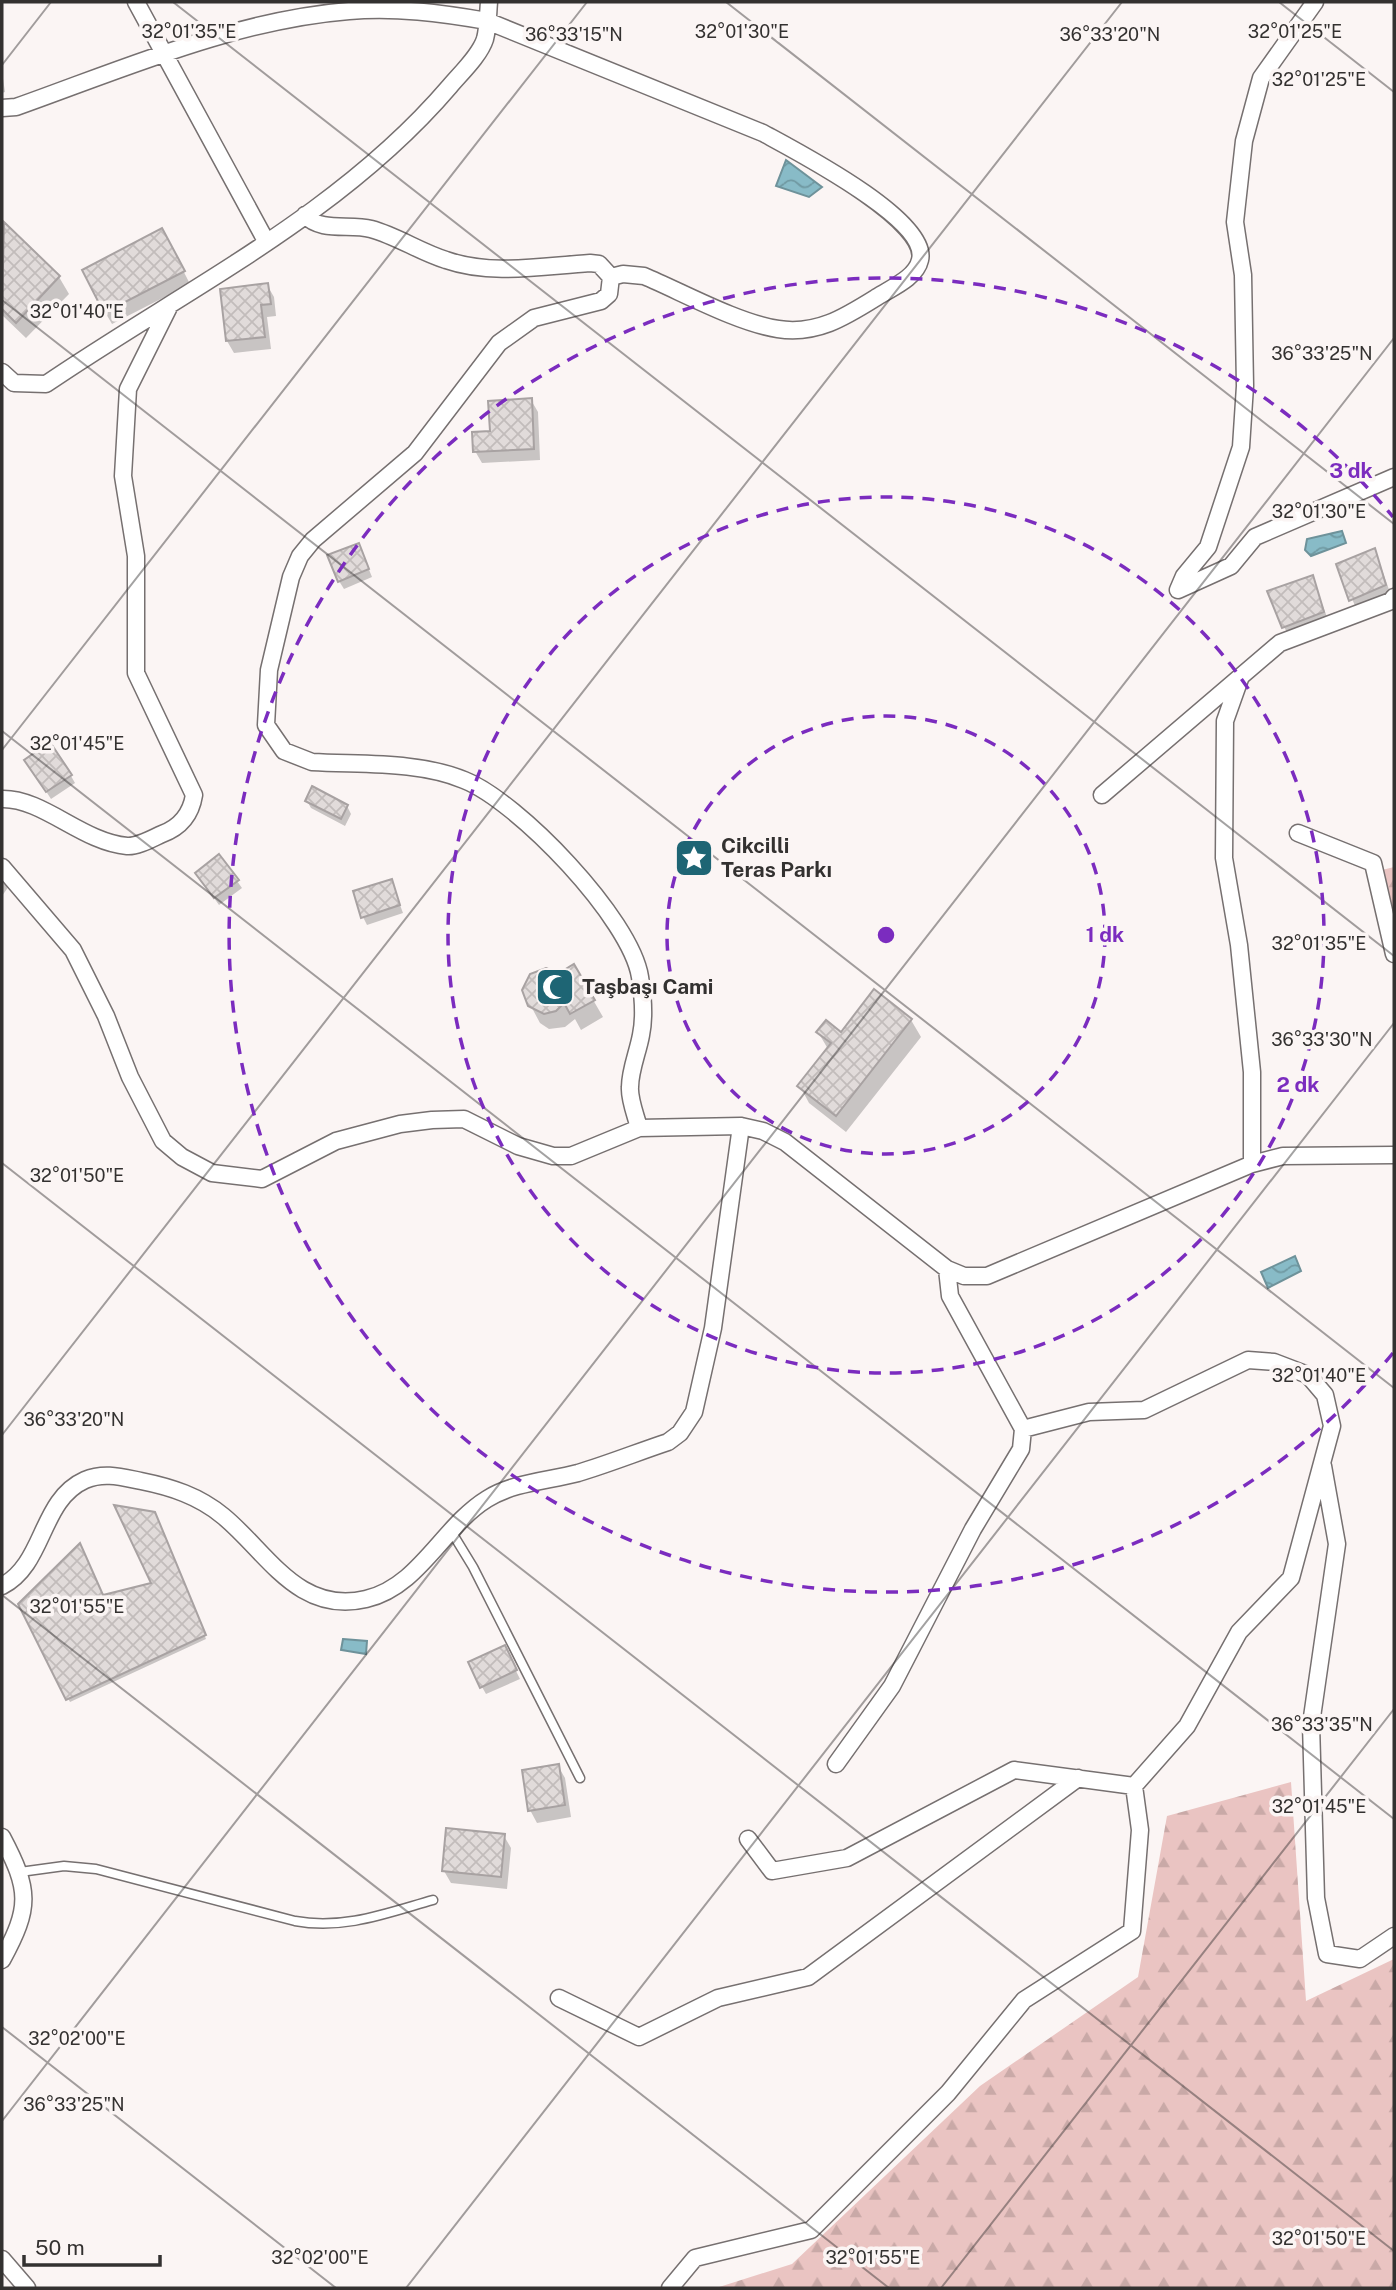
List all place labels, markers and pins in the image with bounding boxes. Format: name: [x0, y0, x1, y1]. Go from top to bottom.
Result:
place label: Cikcilli Teras Parkı: [721, 833, 832, 882]
place icon: Cikcilli Teras Parkı: [673, 837, 715, 879]
centre of rings: [874, 923, 898, 947]
mosque icon: Taşbaşı Cami: [534, 966, 576, 1008]
place label: Taşbaşı Cami: [582, 974, 713, 999]

